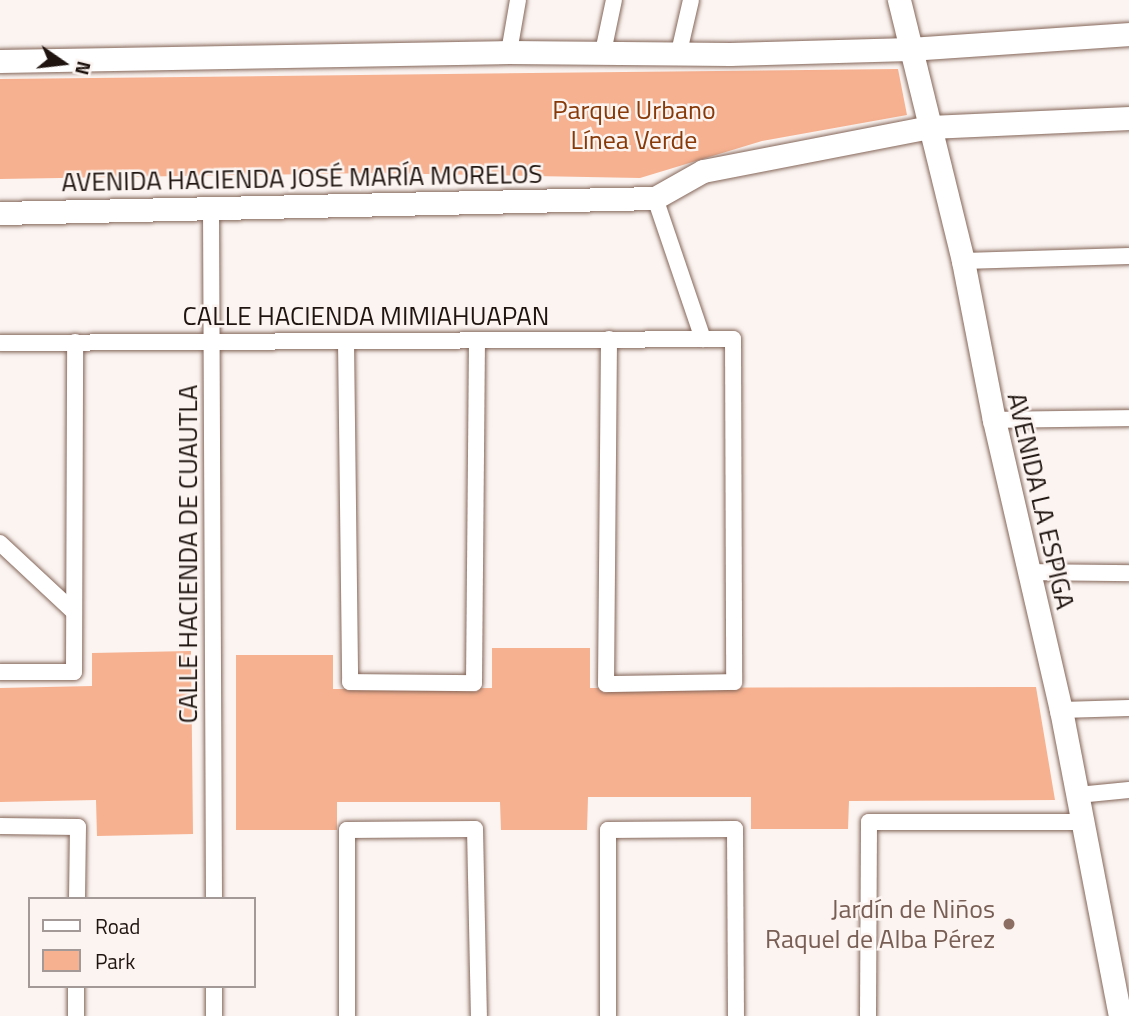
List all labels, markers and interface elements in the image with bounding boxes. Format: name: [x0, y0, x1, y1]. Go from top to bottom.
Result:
north arrow: [28, 28, 98, 98]
text: N: [68, 58, 100, 78]
park label: Parque Urbano Línea Verde: [552, 94, 716, 156]
street label: AVENIDA HACIENDA JOSÉ MARÍA MORELOS: [61, 158, 543, 198]
street label: CALLE HACIENDA MIMIAHUAPAN: [183, 300, 549, 332]
street label: CALLE HACIENDA DE CUAUTLA: [172, 385, 204, 723]
street label: AVENIDA LA ESPIGA: [1001, 390, 1081, 612]
place label: Jardín de Niños Raquel de Alba Pérez: [765, 893, 995, 954]
legend: [28, 897, 256, 988]
text: Road: [95, 910, 140, 942]
marker: Jardín de Niños Raquel de Alba Pérez: [1001, 916, 1017, 932]
text: Park: [95, 945, 135, 977]

